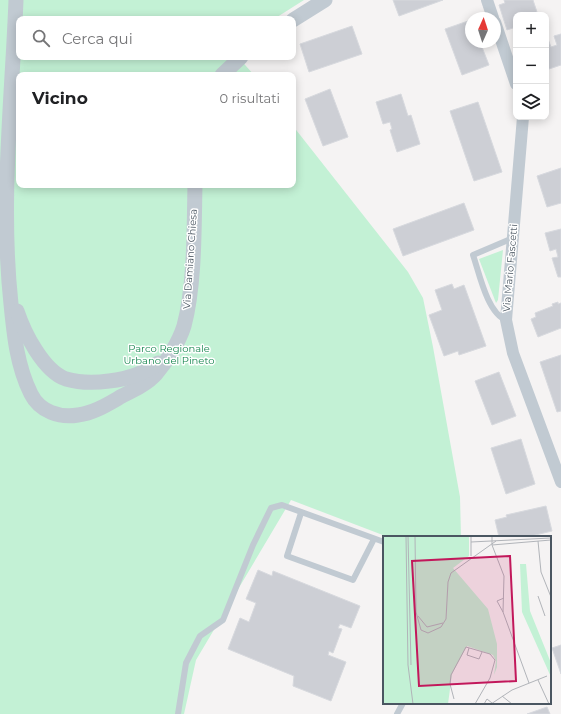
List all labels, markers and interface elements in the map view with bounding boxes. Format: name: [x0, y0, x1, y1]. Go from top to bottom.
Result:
north arrow: [465, 12, 501, 48]
map controls: [513, 12, 549, 120]
button: +: [513, 12, 549, 48]
search box: [16, 16, 296, 60]
icon: search: [30, 27, 52, 49]
text: Cerca qui: [62, 29, 133, 48]
button: −: [513, 48, 549, 84]
button: layers: [513, 84, 549, 120]
text: Vicino: [32, 88, 88, 108]
text: 0 risultati: [219, 90, 280, 106]
street label: Via Damiano Chiesa: [180, 208, 200, 310]
street label: Via Mario Fascetti: [500, 224, 520, 312]
park label: Parco Regionale Urbano del Pineto: [123, 342, 215, 367]
inset map: [383, 536, 551, 704]

